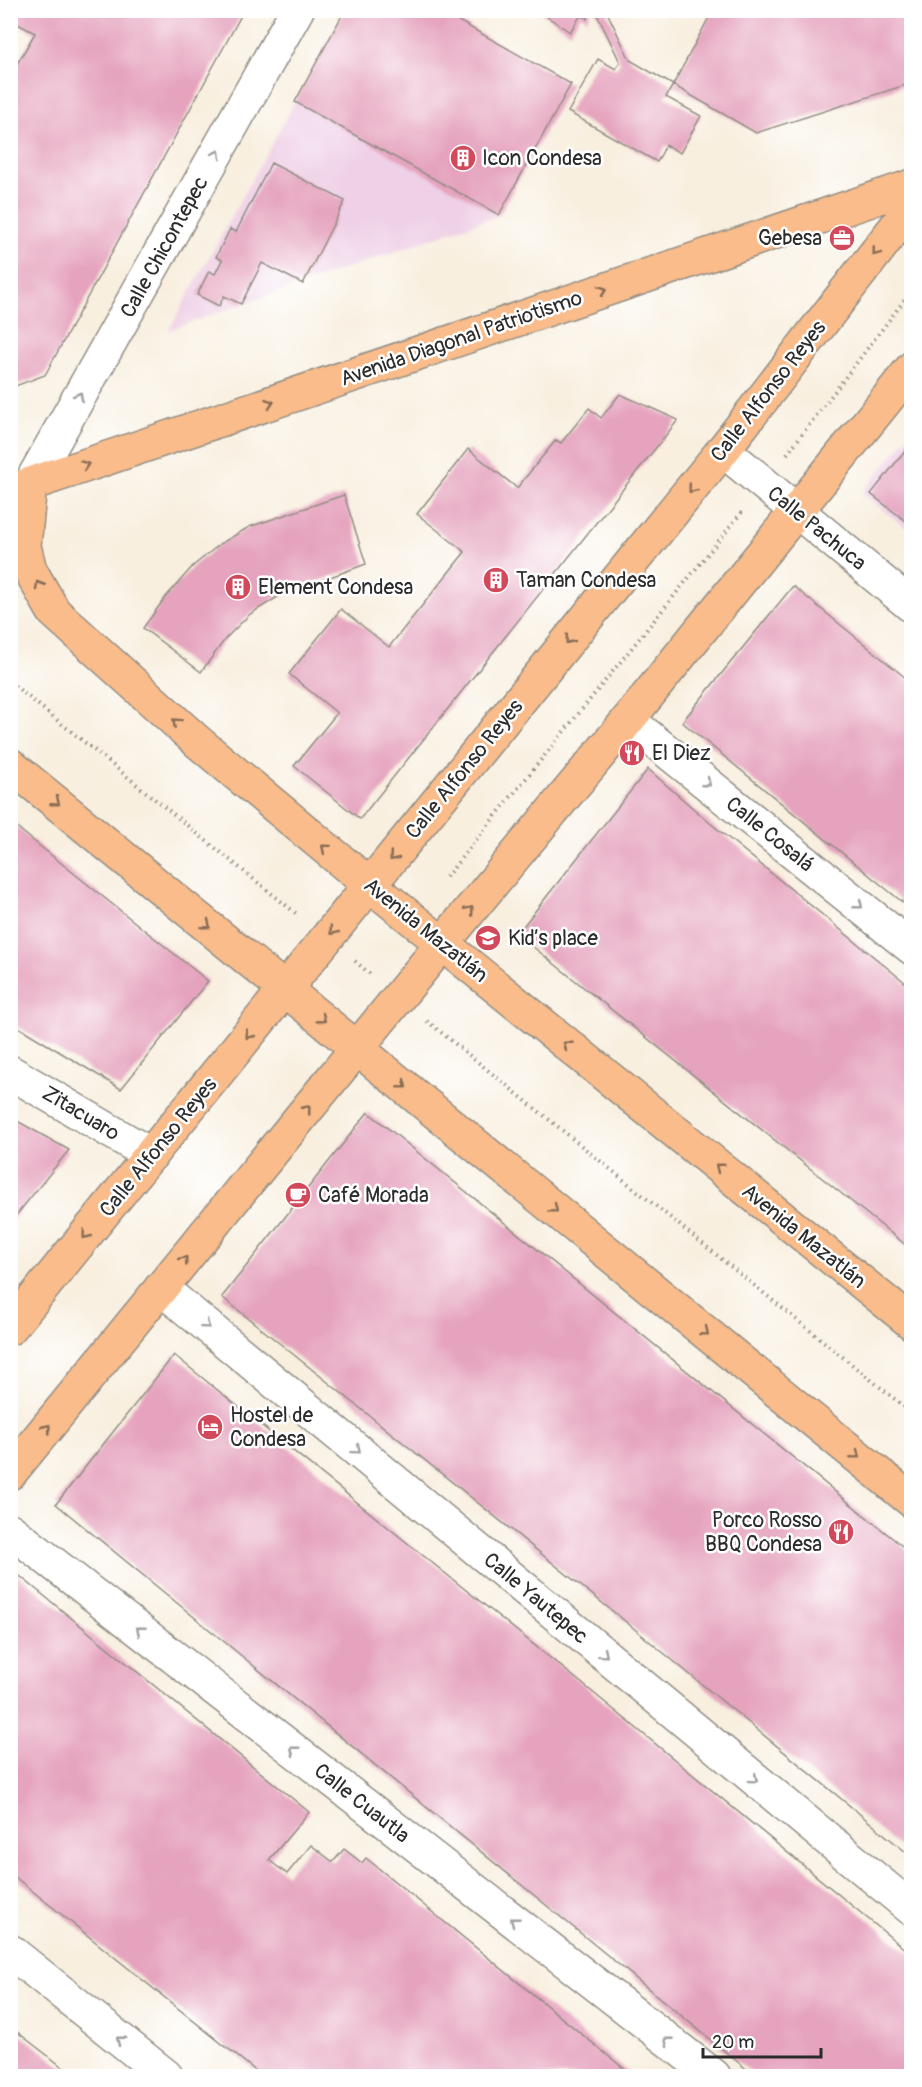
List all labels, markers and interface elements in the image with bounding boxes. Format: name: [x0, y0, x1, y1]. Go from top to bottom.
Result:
building icon: Icon Condesa: [448, 143, 478, 173]
place label: Icon Condesa: [482, 145, 602, 172]
one-way arrow: [209, 149, 221, 160]
street label: Calle Chicontepec: [114, 172, 214, 323]
office icon: Gebesa: [827, 223, 857, 253]
place label: Gebesa: [758, 225, 822, 252]
one-way arrow: [872, 245, 883, 256]
street label: Avenida Diagonal Patriotismo: [337, 284, 586, 393]
one-way arrow: [597, 284, 608, 297]
street label: Calle Alfonso Reyes: [705, 315, 832, 468]
one-way arrow: [72, 392, 84, 403]
one-way arrow: [264, 397, 275, 410]
one-way arrow: [79, 460, 90, 473]
street label: Calle Pachuca: [762, 480, 872, 577]
one-way arrow: [688, 482, 699, 493]
building icon: Taman Condesa: [481, 565, 511, 595]
place label: Taman Condesa: [516, 567, 656, 594]
building icon: Element Condesa: [223, 572, 253, 602]
place label: Element Condesa: [258, 574, 413, 601]
one-way arrow: [35, 581, 46, 591]
one-way arrow: [565, 633, 576, 644]
street label: Calle Alfonso Reyes: [400, 693, 529, 845]
one-way arrow: [172, 718, 182, 729]
restaurant icon: El Diez: [617, 738, 647, 768]
place label: El Diez: [652, 740, 711, 767]
one-way arrow: [700, 776, 711, 787]
street label: Calle Cosalá: [720, 791, 819, 878]
one-way arrow: [49, 795, 60, 806]
one-way arrow: [321, 844, 332, 855]
one-way arrow: [389, 850, 400, 861]
street label: Avenida Mazatlán: [358, 872, 493, 989]
one-way arrow: [852, 898, 863, 909]
one-way arrow: [463, 906, 474, 917]
one-way arrow: [200, 918, 211, 929]
school or university icon: Kid’s place: [473, 923, 503, 953]
one-way arrow: [330, 924, 341, 935]
place label: Kid’s place: [508, 925, 598, 952]
one-way arrow: [315, 1011, 326, 1022]
one-way arrow: [245, 1028, 256, 1039]
one-way arrow: [563, 1041, 574, 1052]
street label: Calle Alfonso Reyes: [94, 1071, 223, 1223]
one-way arrow: [396, 1078, 407, 1089]
street label: Zitacuaro: [37, 1080, 124, 1147]
one-way arrow: [300, 1105, 311, 1116]
one-way arrow: [715, 1164, 726, 1175]
street label: Avenida Mazatlán: [736, 1178, 871, 1295]
cafe icon: Café Morada: [283, 1180, 313, 1210]
place label: Café Morada: [318, 1182, 429, 1209]
one-way arrow: [547, 1201, 558, 1212]
one-way arrow: [83, 1228, 94, 1239]
one-way arrow: [176, 1256, 187, 1267]
one-way arrow: [199, 1318, 210, 1329]
one-way arrow: [698, 1325, 709, 1336]
place label: Hostel de Condesa: [230, 1402, 314, 1453]
hotel icon: Hostel de Condesa: [195, 1412, 225, 1442]
one-way arrow: [40, 1424, 51, 1435]
one-way arrow: [350, 1442, 361, 1453]
one-way arrow: [849, 1448, 860, 1459]
place label: Porco Rosso BBQ Condesa: [705, 1507, 822, 1558]
restaurant icon: Porco Rosso BBQ Condesa: [826, 1517, 856, 1547]
street label: Calle Yautepec: [478, 1547, 594, 1650]
one-way arrow: [136, 1627, 147, 1638]
one-way arrow: [597, 1647, 608, 1658]
one-way arrow: [290, 1746, 301, 1757]
street label: Calle Cuautla: [308, 1758, 415, 1849]
one-way arrow: [747, 1771, 758, 1782]
one-way arrow: [510, 1917, 521, 1928]
scale bar: [703, 2021, 822, 2059]
text: 20 m: [712, 2031, 754, 2054]
one-way arrow: [116, 2036, 127, 2047]
one-way arrow: [664, 2037, 675, 2048]

